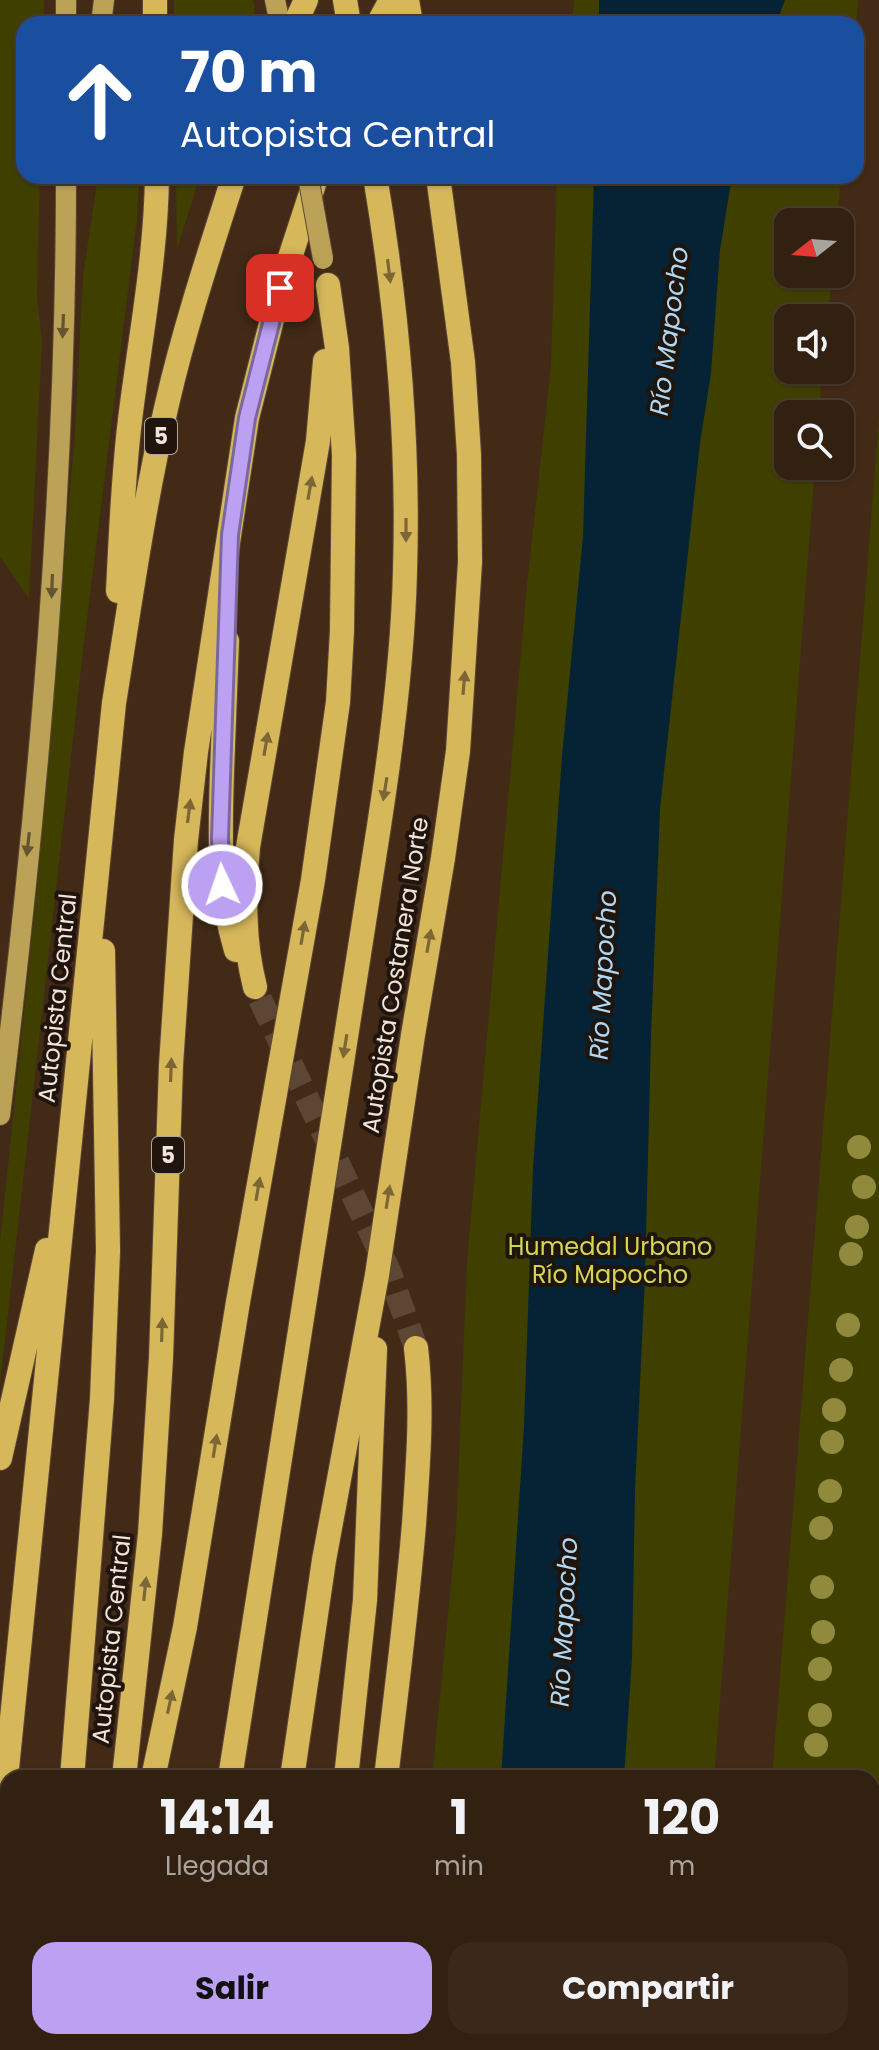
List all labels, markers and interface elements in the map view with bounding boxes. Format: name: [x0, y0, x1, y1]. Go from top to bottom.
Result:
text: 70 m: [180, 33, 318, 112]
icon: ahead: [48, 48, 152, 152]
text: Autopista Central: [180, 109, 495, 160]
north arrow: [774, 208, 854, 288]
map controls: [774, 208, 854, 480]
water label: Río Mapocho: [641, 245, 697, 417]
pin: [246, 254, 314, 322]
one-way arrow: [382, 259, 395, 284]
icon: arrive: [258, 266, 302, 310]
button: sound: [774, 304, 854, 384]
one-way arrow: [56, 314, 69, 339]
button: search: [774, 400, 854, 480]
road number: 5: [145, 418, 177, 454]
one-way arrow: [305, 475, 317, 500]
one-way arrow: [400, 518, 412, 543]
one-way arrow: [45, 574, 58, 599]
one-way arrow: [458, 670, 471, 695]
one-way arrow: [260, 731, 272, 756]
one-way arrow: [378, 777, 391, 802]
one-way arrow: [183, 798, 196, 823]
street label: Autopista Costanera Norte: [354, 815, 436, 1135]
one-way arrow: [22, 832, 35, 857]
position arrow: [180, 843, 264, 927]
water label: Río Mapocho: [581, 889, 625, 1061]
street label: Autopista Central: [30, 892, 84, 1104]
one-way arrow: [298, 921, 310, 946]
one-way arrow: [423, 928, 436, 953]
one-way arrow: [338, 1034, 351, 1059]
one-way arrow: [165, 1057, 178, 1082]
road number: 5: [152, 1137, 184, 1173]
one-way arrow: [252, 1177, 264, 1202]
one-way arrow: [382, 1185, 395, 1210]
park label: Humedal Urbano Río Mapocho: [508, 1230, 712, 1291]
one-way arrow: [155, 1317, 168, 1342]
one-way arrow: [209, 1433, 221, 1458]
street label: Autopista Central: [84, 1533, 138, 1745]
water label: Río Mapocho: [542, 1536, 586, 1708]
one-way arrow: [138, 1576, 151, 1601]
one-way arrow: [164, 1689, 176, 1714]
text: 14:14: [160, 1784, 274, 1851]
text: 1: [450, 1784, 468, 1851]
text: 120: [644, 1784, 720, 1851]
text: Llegada: [165, 1848, 269, 1884]
text: min: [434, 1848, 484, 1884]
text: m: [669, 1848, 695, 1884]
button: Salir: [32, 1942, 432, 2034]
button: Compartir: [448, 1942, 848, 2034]

